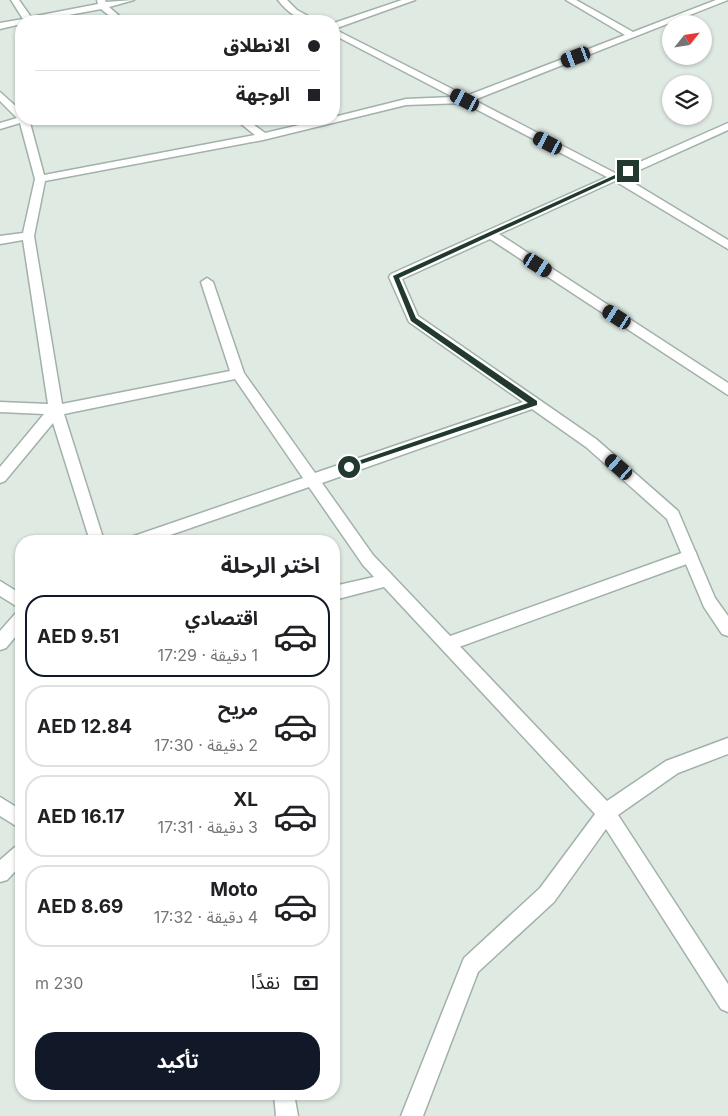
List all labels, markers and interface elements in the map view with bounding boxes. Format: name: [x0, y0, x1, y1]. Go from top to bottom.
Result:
north arrow: [662, 15, 712, 65]
map controls: [662, 15, 712, 125]
text: الانطلاق: [224, 34, 290, 57]
car: [559, 45, 592, 69]
button: layers: [662, 75, 712, 125]
text: الوجهة: [236, 83, 290, 106]
car: [448, 87, 481, 113]
car: [531, 130, 564, 156]
route end: [617, 160, 639, 182]
car: [521, 251, 554, 279]
car: [600, 303, 633, 331]
car: [602, 451, 635, 483]
route start: [338, 456, 360, 478]
text: اختر الرحلة: [221, 552, 320, 578]
text: اقتصادي: [185, 607, 258, 630]
icon: car: [273, 614, 318, 659]
text: AED 9.51: [37, 625, 119, 648]
text: 1 دقيقة · 17:29: [158, 645, 258, 665]
text: مريح: [218, 697, 258, 720]
icon: car: [273, 704, 318, 749]
text: AED 12.84: [37, 715, 132, 738]
text: 2 دقيقة · 17:30: [154, 735, 258, 755]
text: XL: [233, 788, 258, 811]
icon: car: [273, 794, 318, 839]
text: AED 16.17: [37, 805, 125, 828]
text: 3 دقيقة · 17:31: [158, 817, 258, 837]
text: Moto: [210, 878, 258, 901]
icon: car: [273, 884, 318, 929]
text: AED 8.69: [37, 895, 123, 918]
text: 4 دقيقة · 17:32: [154, 907, 258, 927]
icon: cash: [292, 969, 320, 997]
text: نقدًا: [251, 971, 280, 994]
text: 230 m: [35, 973, 83, 993]
button: تأكيد: [35, 1032, 320, 1090]

